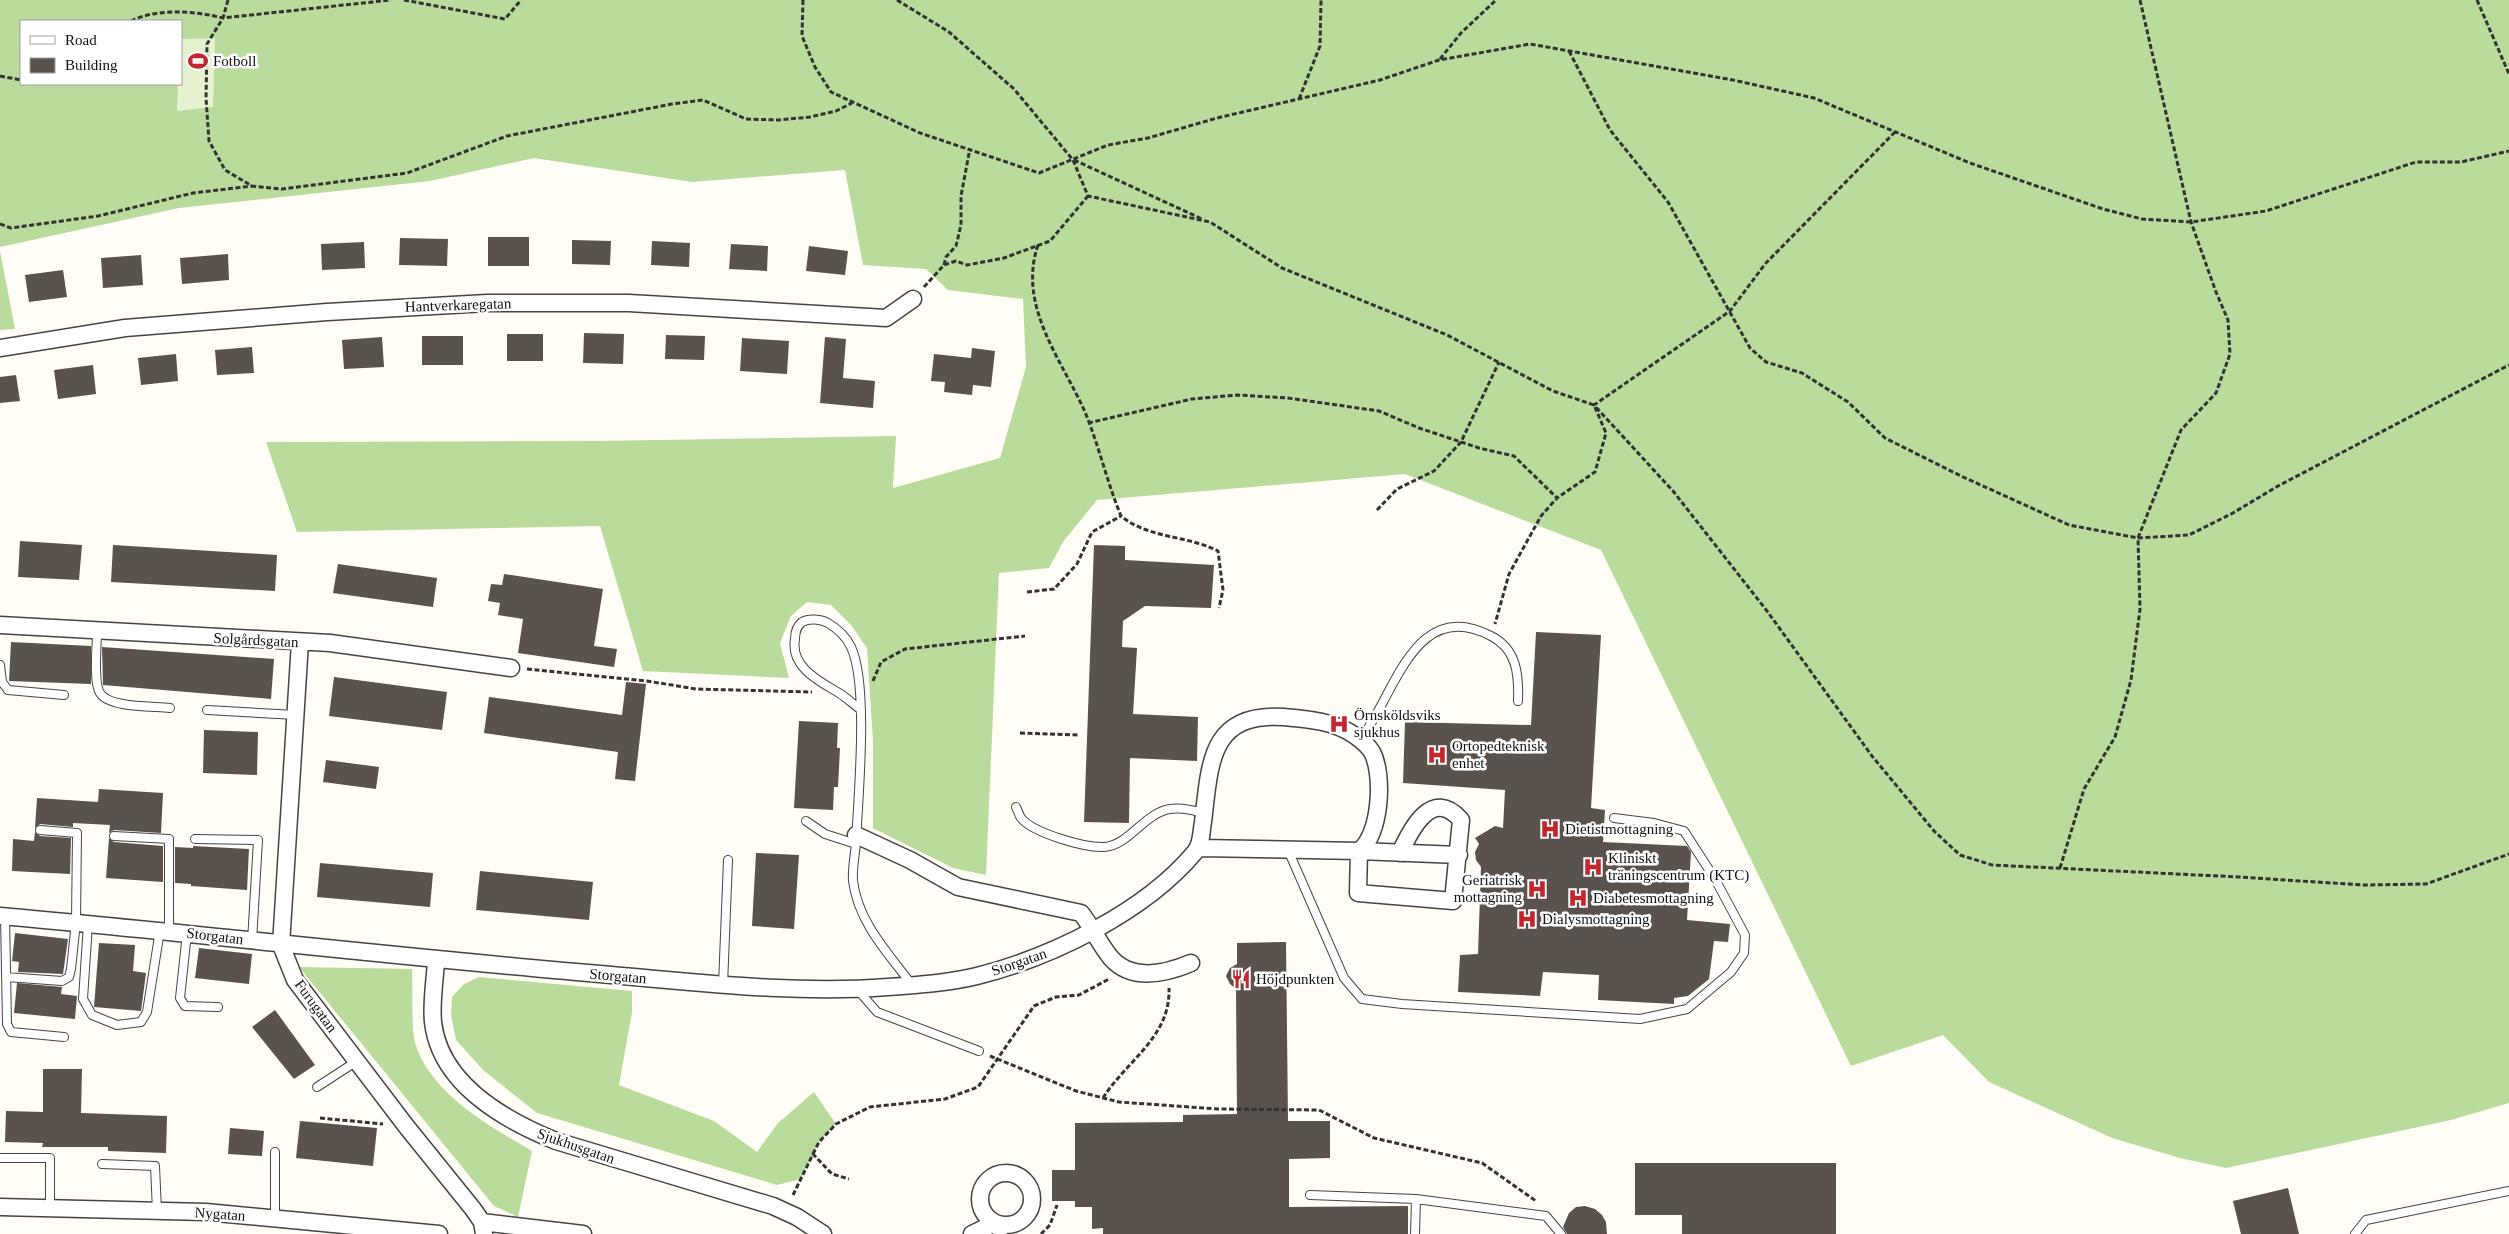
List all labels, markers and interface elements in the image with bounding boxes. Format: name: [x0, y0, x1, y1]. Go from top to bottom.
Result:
legend: [20, 20, 182, 85]
text: Road: [65, 32, 97, 48]
sports icon: Fotboll: [187, 50, 209, 72]
place label: Fotboll: [213, 53, 256, 69]
text: Building: [65, 57, 118, 73]
street label: Hantverkaregatan: [404, 295, 512, 315]
street label: Solgårdsgatan: [213, 630, 299, 650]
place label: Örnsköldsviks sjukhus: [1354, 707, 1441, 740]
hospital icon: Örnsköldsviks sjukhus: [1328, 713, 1350, 735]
place label: Ortopedteknisk enhet: [1452, 738, 1545, 771]
hospital icon: Ortopedteknisk enhet: [1426, 744, 1448, 766]
hospital icon: Dietistmottagning: [1539, 818, 1561, 840]
place label: Dietistmottagning: [1565, 821, 1674, 837]
place label: Kliniskt träningscentrum (KTC): [1608, 850, 1749, 884]
hospital icon: Kliniskt träningscentrum (KTC): [1582, 856, 1604, 878]
place label: Geriatrisk mottagning: [1454, 872, 1522, 905]
hospital icon: Geriatrisk mottagning: [1526, 878, 1548, 900]
hospital icon: Diabetesmottagning: [1567, 887, 1589, 909]
place label: Diabetesmottagning: [1593, 890, 1714, 906]
hospital icon: Dialysmottagning: [1516, 908, 1538, 930]
place label: Dialysmottagning: [1542, 911, 1650, 927]
street label: Storgatan: [186, 925, 245, 947]
street label: Storgatan: [989, 945, 1049, 979]
street label: Storgatan: [589, 966, 648, 987]
restaurant icon: Höjdpunkten: [1230, 968, 1252, 990]
place label: Höjdpunkten: [1256, 971, 1335, 987]
street label: Furugatan: [292, 977, 341, 1036]
street label: Sjukhusgatan: [535, 1125, 617, 1167]
street label: Nygatan: [194, 1204, 246, 1224]

